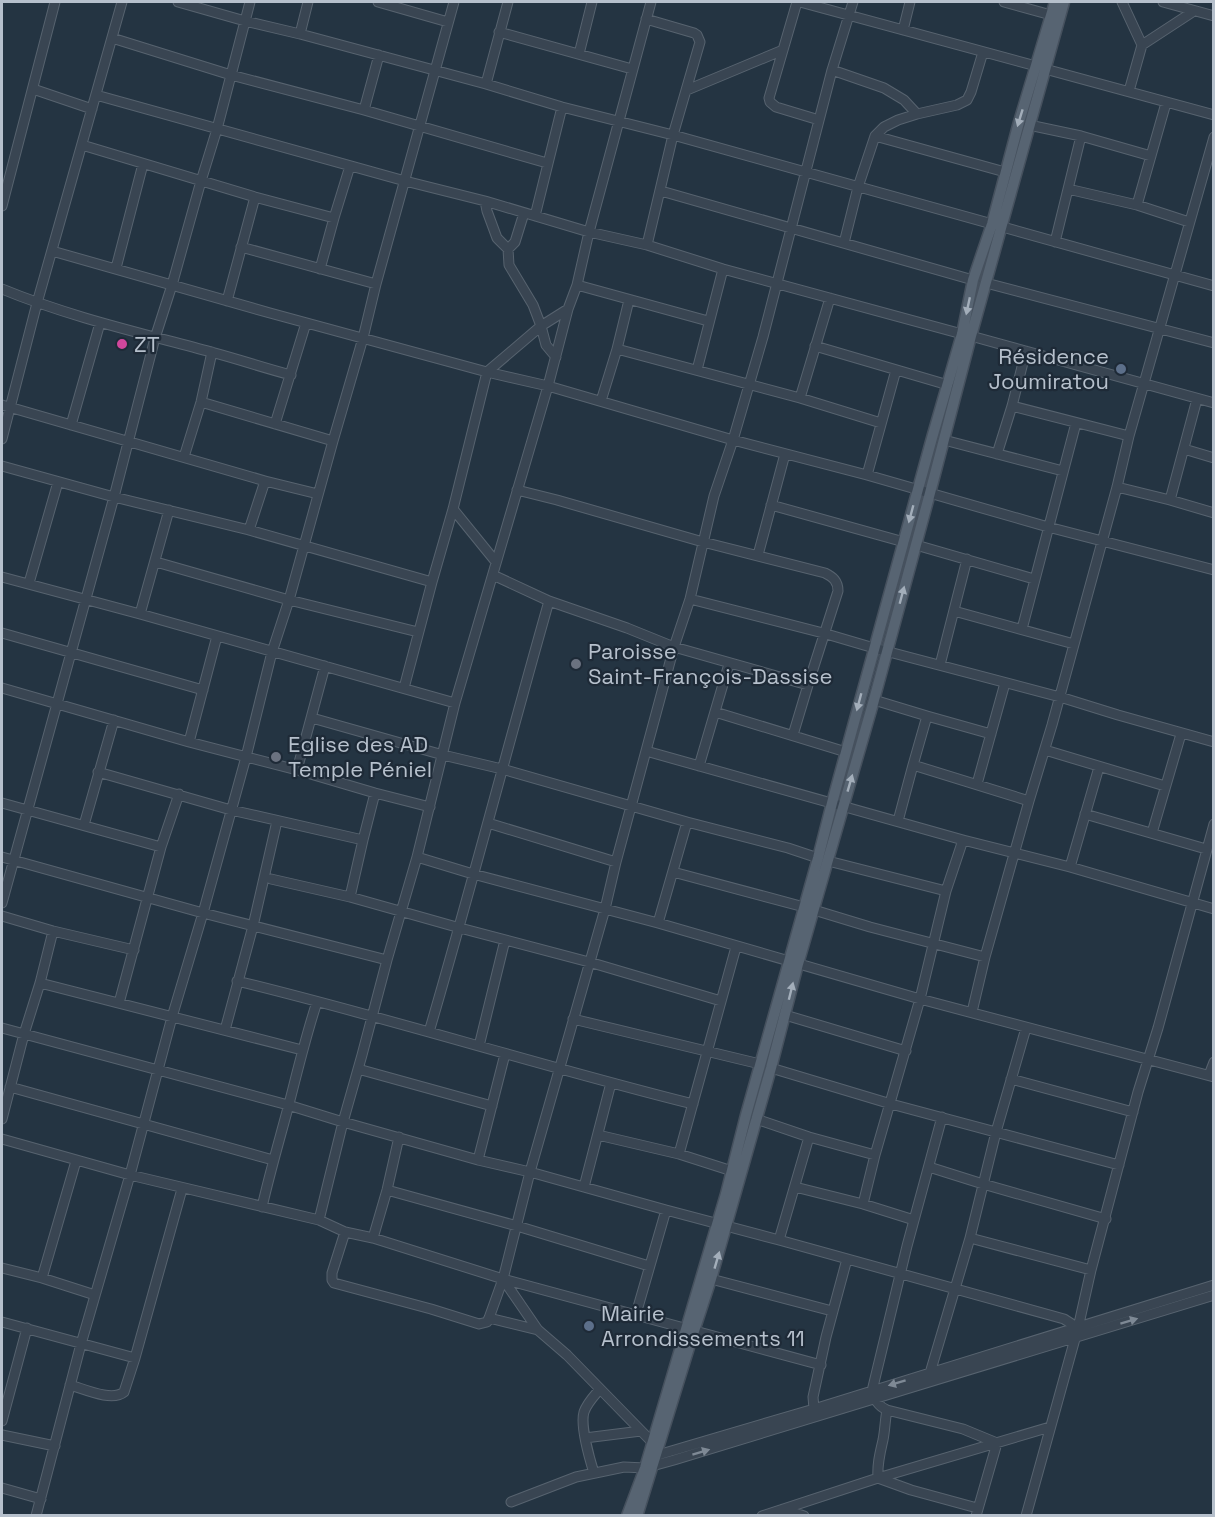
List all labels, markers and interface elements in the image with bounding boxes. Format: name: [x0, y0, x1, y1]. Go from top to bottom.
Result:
one-way arrow: [1015, 109, 1024, 127]
one-way arrow: [963, 296, 972, 315]
place label: ZT: [134, 330, 160, 358]
marker: ZT: [115, 337, 129, 351]
place label: Résidence Joumiratou: [988, 342, 1109, 395]
marker: Résidence Joumiratou: [1114, 362, 1128, 376]
one-way arrow: [906, 505, 916, 523]
one-way arrow: [898, 586, 908, 604]
place label: Paroisse Saint-François-Dassise: [588, 637, 833, 690]
marker: Paroisse Saint-François-Dassise: [569, 657, 583, 671]
one-way arrow: [854, 693, 864, 711]
place label: Eglise des AD Temple Péniel: [288, 730, 432, 783]
marker: Eglise des AD Temple Péniel: [269, 750, 283, 764]
one-way arrow: [846, 774, 855, 792]
one-way arrow: [787, 982, 796, 1000]
one-way arrow: [713, 1251, 722, 1269]
place label: Mairie Arrondissements 11: [601, 1299, 805, 1352]
one-way arrow: [1120, 1316, 1138, 1325]
marker: Mairie Arrondissements 11: [582, 1319, 596, 1333]
one-way arrow: [888, 1379, 906, 1388]
one-way arrow: [692, 1447, 710, 1456]

